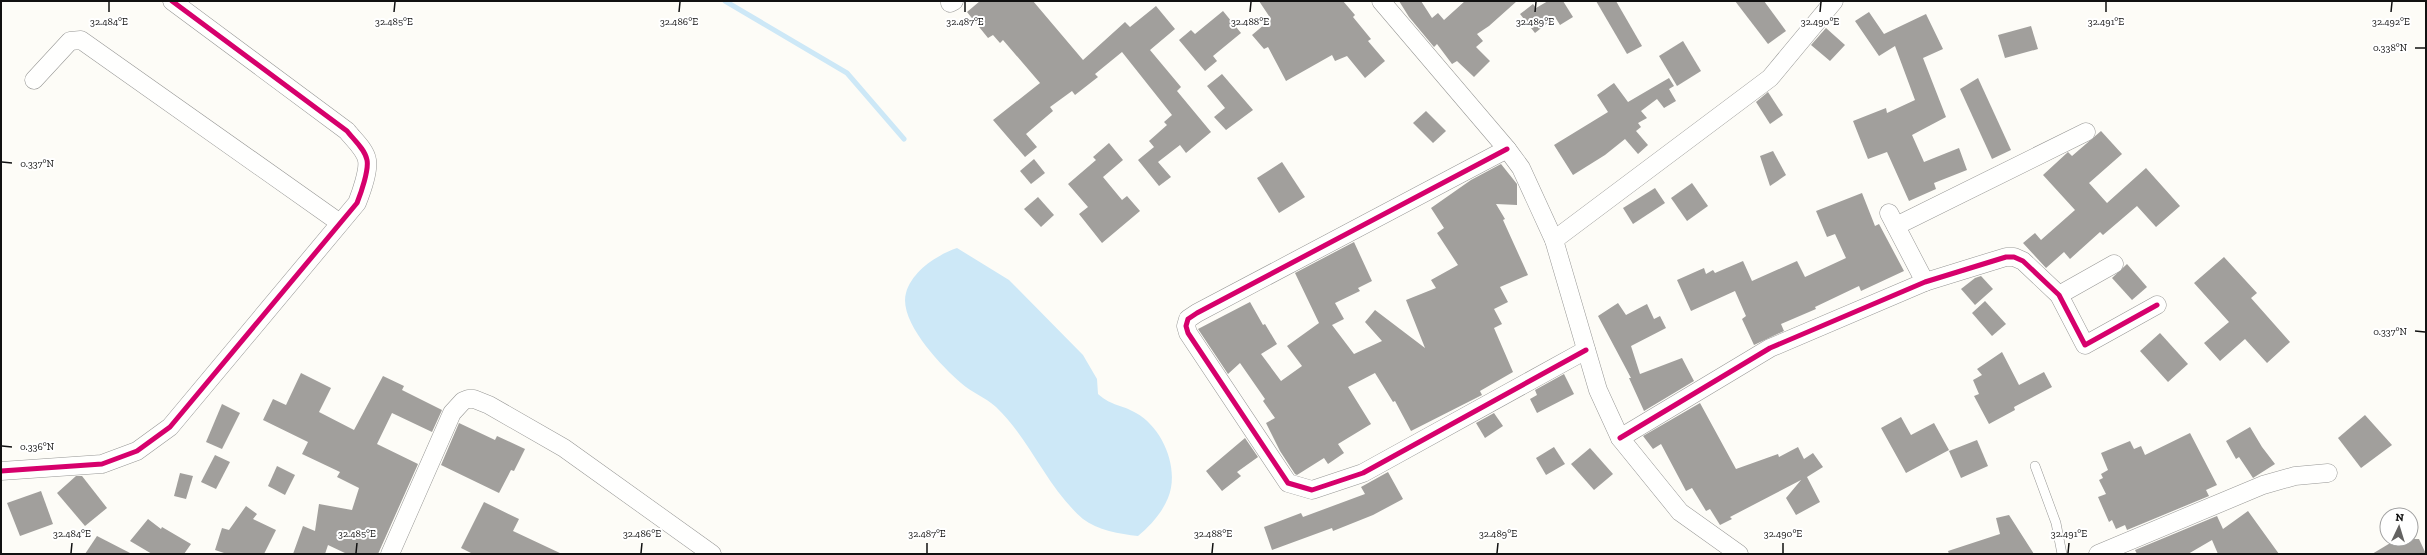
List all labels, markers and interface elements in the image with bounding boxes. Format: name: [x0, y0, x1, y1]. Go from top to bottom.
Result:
text: 32.484°E: [90, 16, 128, 28]
text: 32.485°E: [375, 16, 413, 28]
text: 32.486°E: [660, 16, 698, 28]
text: 32.487°E: [946, 16, 984, 28]
text: 32.488°E: [1231, 16, 1269, 28]
text: 32.489°E: [1516, 16, 1554, 28]
text: 32.490°E: [1801, 16, 1839, 28]
text: 32.491°E: [2088, 16, 2124, 28]
text: 32.492°E: [2372, 16, 2410, 28]
text: 0.338°N: [2373, 42, 2408, 54]
text: 0.337°N: [20, 158, 54, 170]
text: 0.337°N: [2373, 326, 2407, 338]
text: 0.336°N: [20, 441, 55, 453]
north arrow: [2379, 507, 2419, 547]
text: N: [2395, 511, 2405, 524]
text: 32.484°E: [53, 528, 91, 540]
text: 32.485°E: [338, 528, 376, 540]
text: 32.486°E: [623, 528, 661, 540]
text: 32.487°E: [908, 528, 946, 540]
text: 32.488°E: [1194, 528, 1232, 540]
text: 32.489°E: [1479, 528, 1517, 540]
text: 32.490°E: [1764, 528, 1802, 540]
text: 32.491°E: [2051, 528, 2087, 540]

